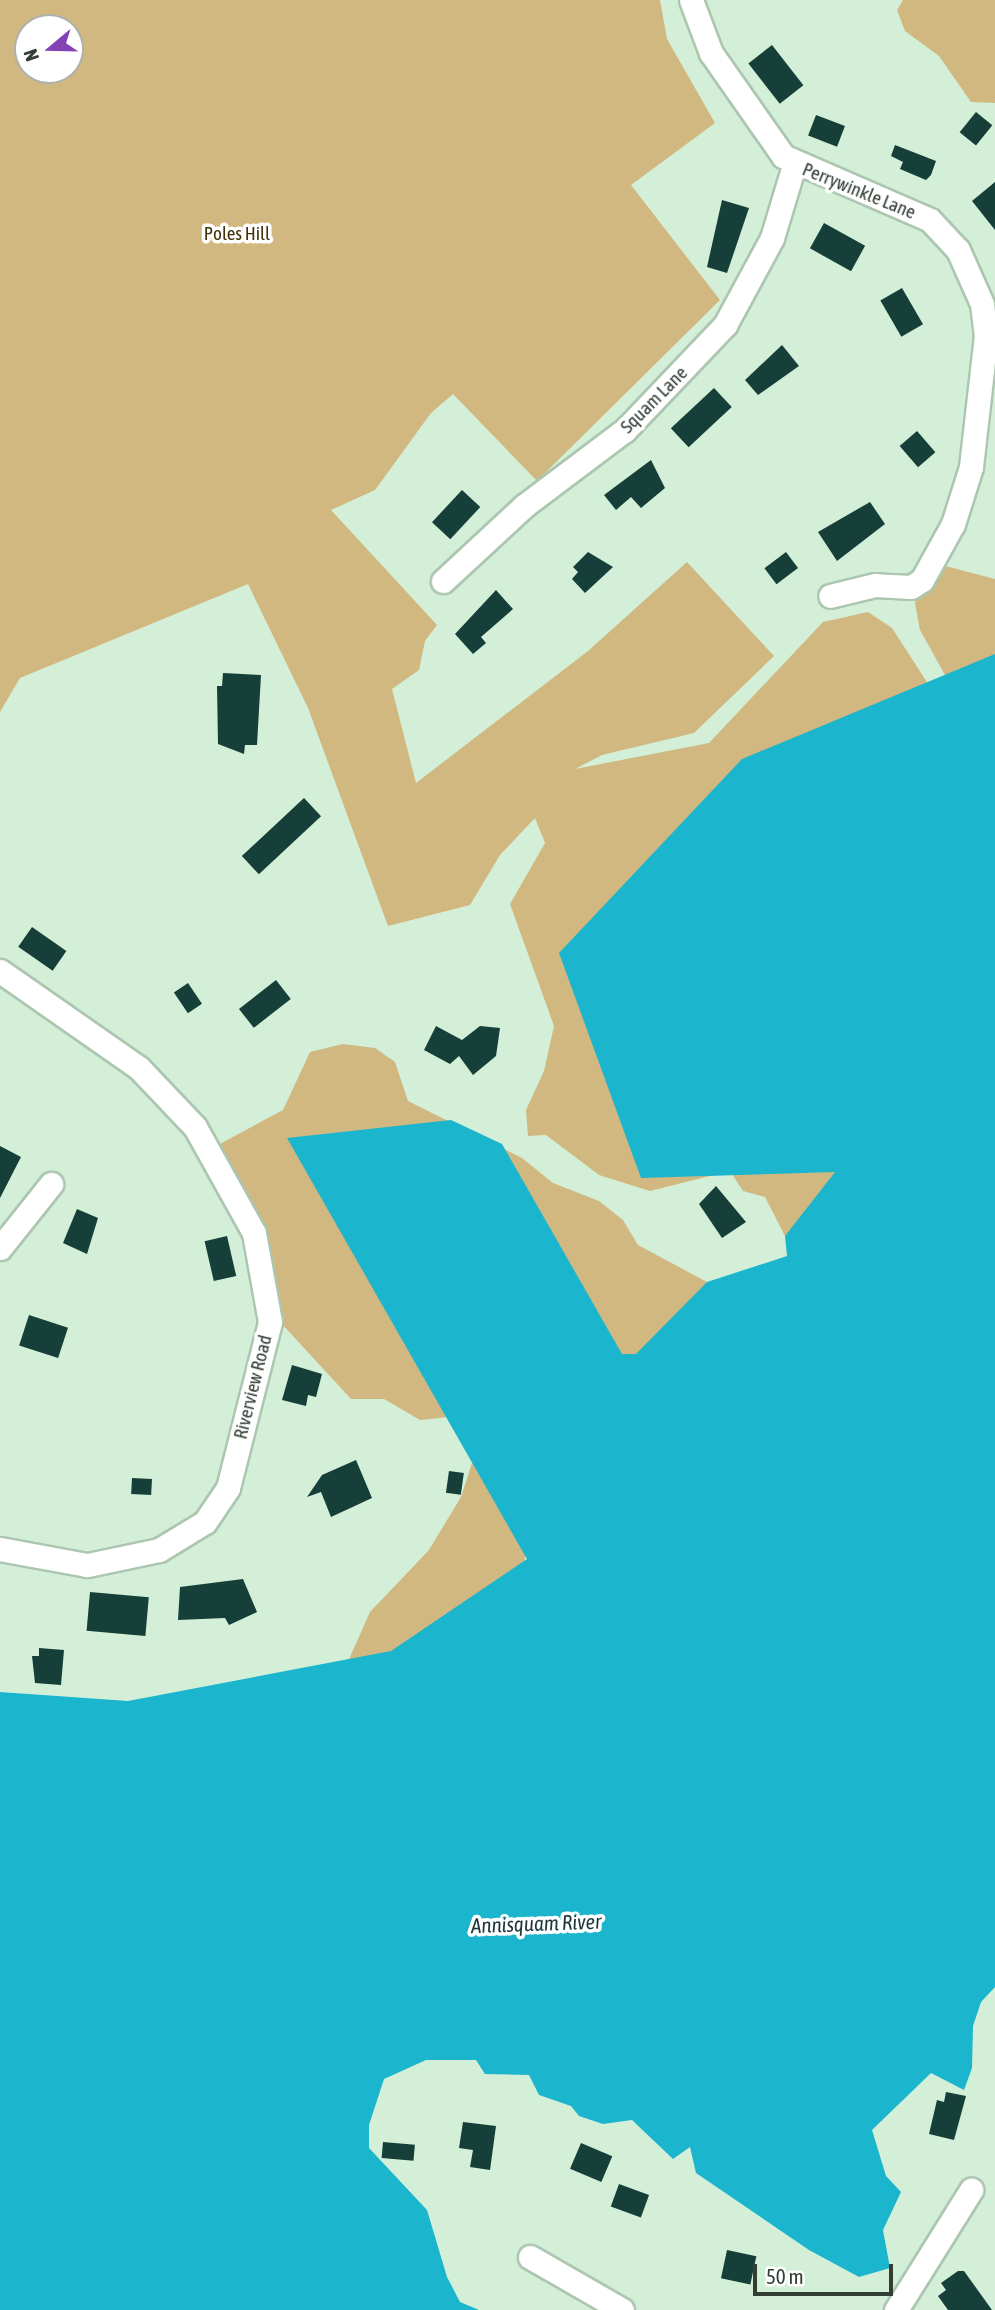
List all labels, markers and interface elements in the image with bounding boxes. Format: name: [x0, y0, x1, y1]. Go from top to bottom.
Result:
north arrow: [14, 14, 84, 84]
text: N: [19, 46, 43, 64]
street label: Perrywinkle Lane: [799, 158, 919, 224]
park label: Poles Hill: [204, 223, 270, 245]
street label: Squam Lane: [616, 362, 692, 438]
street label: Riverview Road: [229, 1333, 277, 1441]
water label: Annisquam River: [470, 1908, 602, 1938]
scale bar: [757, 2250, 897, 2294]
text: 50 m: [766, 2264, 804, 2288]

